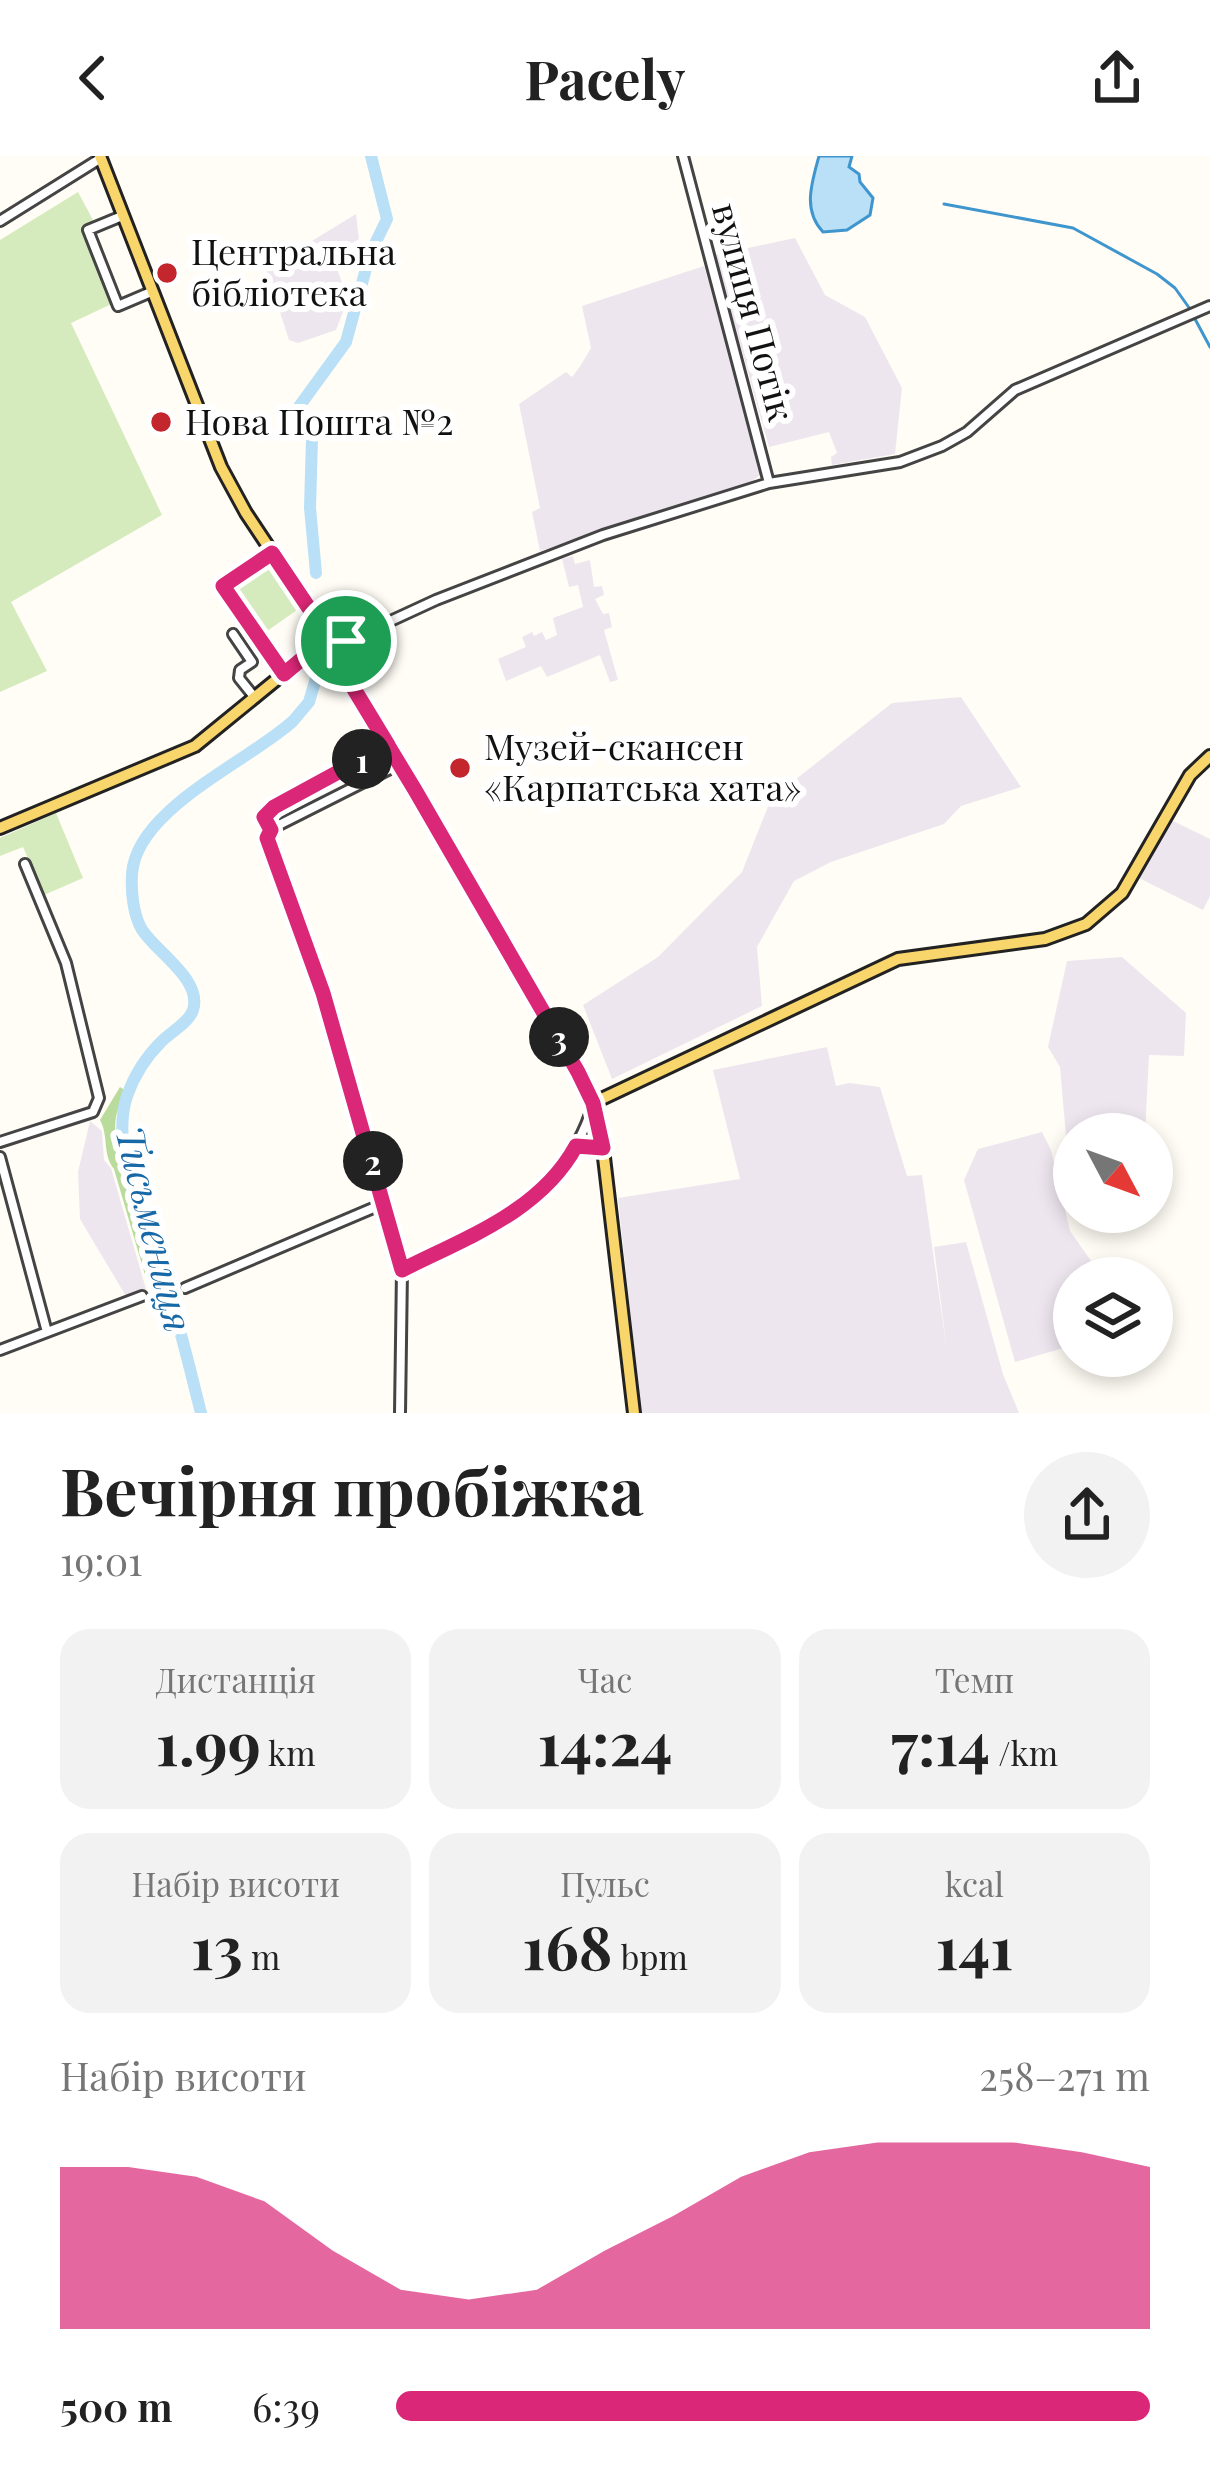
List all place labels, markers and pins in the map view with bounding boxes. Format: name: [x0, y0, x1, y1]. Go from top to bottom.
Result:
place label: Центральна бібліотека: [191, 226, 396, 315]
marker: Центральна бібліотека: [154, 260, 180, 286]
place label: Нова Пошта №2: [185, 396, 453, 444]
marker: Нова Пошта №2: [148, 409, 174, 435]
pin: [295, 590, 397, 692]
place label: Музей-скансен «Карпатська хата»: [484, 721, 801, 810]
pin: 1: [332, 729, 392, 789]
marker: Музей-скансен «Карпатська хата»: [447, 755, 473, 781]
pin: 3: [529, 1007, 589, 1067]
pin: 2: [343, 1131, 403, 1191]

